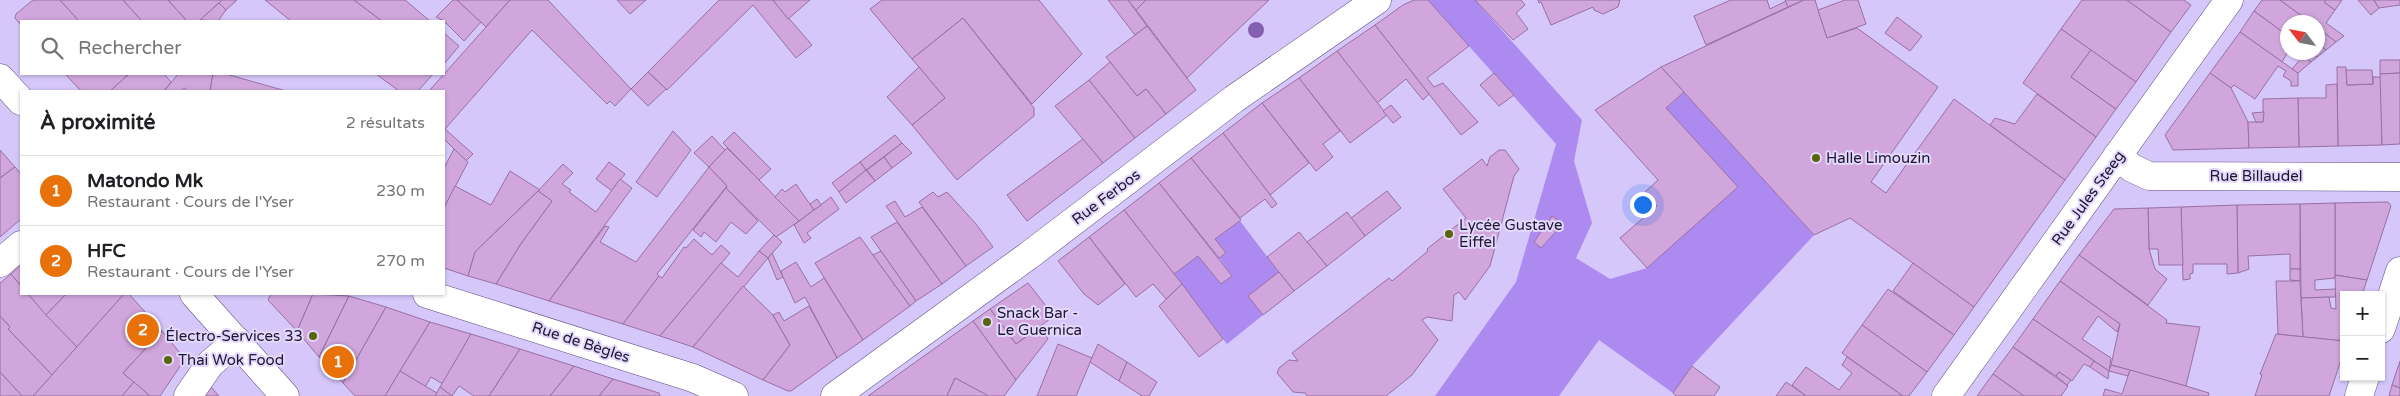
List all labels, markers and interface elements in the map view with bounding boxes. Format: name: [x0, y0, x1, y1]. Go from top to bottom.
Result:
north arrow: [2280, 15, 2325, 60]
search box: [20, 20, 445, 75]
icon: search: [38, 34, 66, 62]
text: Rechercher: [78, 37, 181, 59]
text: À proximité: [40, 110, 155, 135]
text: 2 résultats: [346, 113, 425, 133]
street label: Rue Jules Steeg: [2048, 147, 2128, 249]
place label: Halle Limouzin: [1826, 149, 1930, 167]
marker: Halle Limouzin: [1810, 152, 1822, 164]
street label: Rue Ferbos: [1068, 166, 1144, 228]
street label: Rue Billaudel: [2210, 167, 2302, 185]
text: Matondo Mk: [87, 170, 203, 192]
text: 1: [51, 181, 61, 201]
text: 230 m: [376, 181, 425, 201]
text: Restaurant · Cours de l'Yser: [87, 192, 294, 212]
your location: [1630, 192, 1656, 218]
place label: Lycée Gustave Eiffel: [1459, 216, 1562, 251]
marker: Lycée Gustave Eiffel: [1443, 228, 1455, 240]
text: HFC: [87, 240, 126, 262]
text: 2: [51, 251, 61, 271]
text: 270 m: [376, 251, 425, 271]
text: Restaurant · Cours de l'Yser: [87, 262, 294, 282]
map controls: [2340, 291, 2385, 381]
button: +: [2340, 291, 2385, 336]
place label: Snack Bar - Le Guernica: [997, 304, 1082, 339]
pin: 2: [127, 311, 159, 349]
marker: Snack Bar - Le Guernica: [981, 316, 993, 328]
street label: Rue de Bègles: [530, 318, 632, 366]
place label: Électro-Services 33: [165, 327, 303, 345]
marker: Électro-Services 33: [307, 330, 319, 342]
button: −: [2340, 336, 2385, 381]
pin: 1: [322, 343, 354, 381]
place label: Thai Wok Food: [178, 351, 284, 369]
marker: Thai Wok Food: [162, 354, 174, 366]

